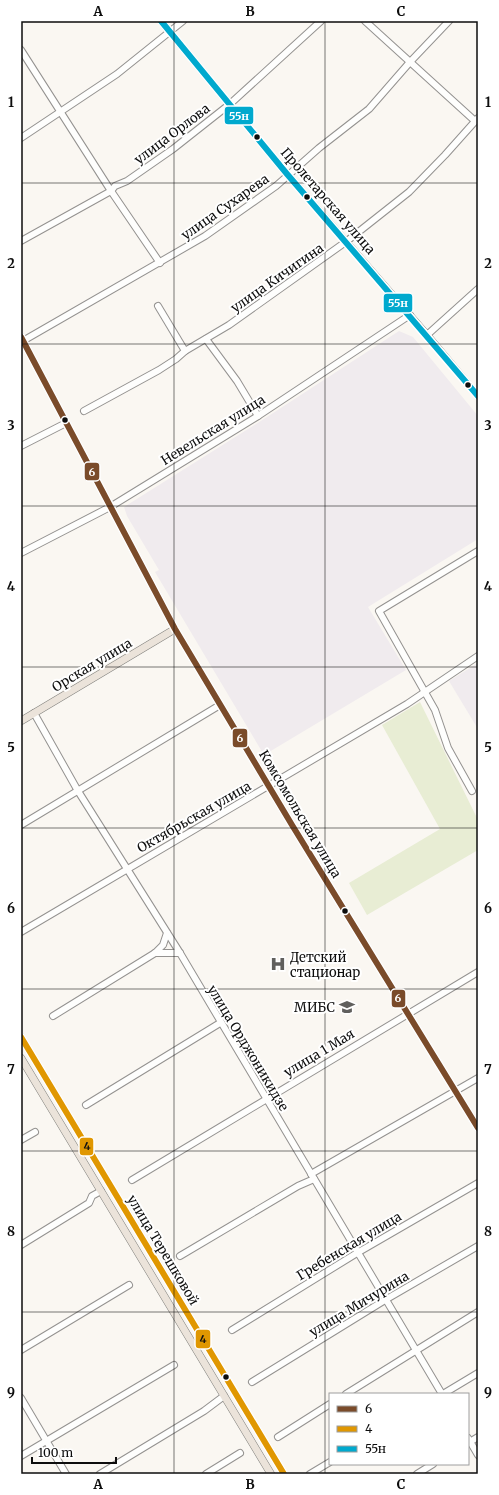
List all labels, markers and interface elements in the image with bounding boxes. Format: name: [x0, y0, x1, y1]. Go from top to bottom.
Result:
text: A: [92, 3, 103, 20]
text: B: [245, 3, 255, 20]
text: C: [397, 3, 406, 20]
text: 1: [8, 94, 14, 111]
text: 1: [485, 94, 491, 111]
street label: улица Орлова: [131, 100, 213, 168]
line badge: 55н: [224, 106, 254, 125]
text: 55н: [229, 109, 249, 123]
unlabelled marker: [252, 132, 262, 142]
street label: Пролетарская улица: [277, 144, 379, 258]
street label: улица Сухарева: [178, 170, 272, 244]
unlabelled marker: [302, 192, 312, 202]
street label: улица Кичигина: [227, 240, 327, 316]
text: 2: [7, 255, 15, 272]
text: 2: [484, 255, 492, 272]
line badge: 55н: [383, 293, 413, 313]
text: 55н: [388, 296, 408, 310]
unlabelled marker: [463, 380, 473, 390]
street label: Невельская улица: [158, 391, 268, 469]
unlabelled marker: [60, 415, 70, 425]
text: 3: [7, 417, 15, 434]
text: 3: [484, 417, 492, 434]
line badge: 6: [84, 462, 100, 481]
text: 6: [89, 465, 96, 479]
text: 4: [7, 578, 16, 595]
text: 4: [484, 578, 493, 595]
street label: Орская улица: [49, 634, 135, 696]
line badge: 6: [232, 728, 248, 748]
text: 6: [237, 731, 244, 745]
text: 5: [7, 739, 15, 756]
text: 5: [484, 739, 492, 756]
street label: Комсомольская улица: [255, 747, 345, 881]
street label: Октябрьская улица: [134, 777, 254, 857]
text: 6: [7, 900, 15, 917]
text: 6: [484, 900, 492, 917]
unlabelled marker: [340, 906, 350, 916]
place label: Детский стационар: [290, 949, 360, 981]
hospital icon: Детский стационар: [269, 955, 287, 973]
street label: улица Орджоникидзе: [204, 982, 292, 1114]
line badge: 6: [391, 989, 406, 1008]
text: 6: [395, 991, 402, 1005]
school or university icon: МИБС: [338, 998, 356, 1016]
place label: МИБС: [294, 999, 335, 1016]
street label: улица 1 Мая: [280, 1025, 358, 1081]
text: 7: [7, 1061, 15, 1078]
text: 7: [484, 1061, 492, 1078]
line badge: 4: [79, 1137, 94, 1156]
text: 4: [84, 1139, 91, 1153]
street label: улица Терешковой: [123, 1192, 203, 1308]
street label: Гребенская улица: [293, 1208, 405, 1284]
text: 8: [7, 1223, 15, 1240]
text: 8: [484, 1223, 492, 1240]
street label: улица Мичурина: [306, 1268, 412, 1340]
line badge: 4: [195, 1329, 211, 1349]
text: 4: [200, 1332, 207, 1346]
unlabelled marker: [221, 1372, 231, 1382]
text: 9: [7, 1384, 15, 1401]
text: 9: [484, 1384, 492, 1401]
legend: [329, 1393, 469, 1465]
text: 6: [365, 1401, 372, 1416]
text: 4: [365, 1421, 373, 1436]
scale bar: [32, 1439, 116, 1465]
text: 55н: [365, 1441, 386, 1456]
text: 100 m: [38, 1445, 73, 1460]
text: A: [92, 1476, 103, 1493]
text: B: [245, 1476, 255, 1493]
text: C: [397, 1476, 406, 1493]

